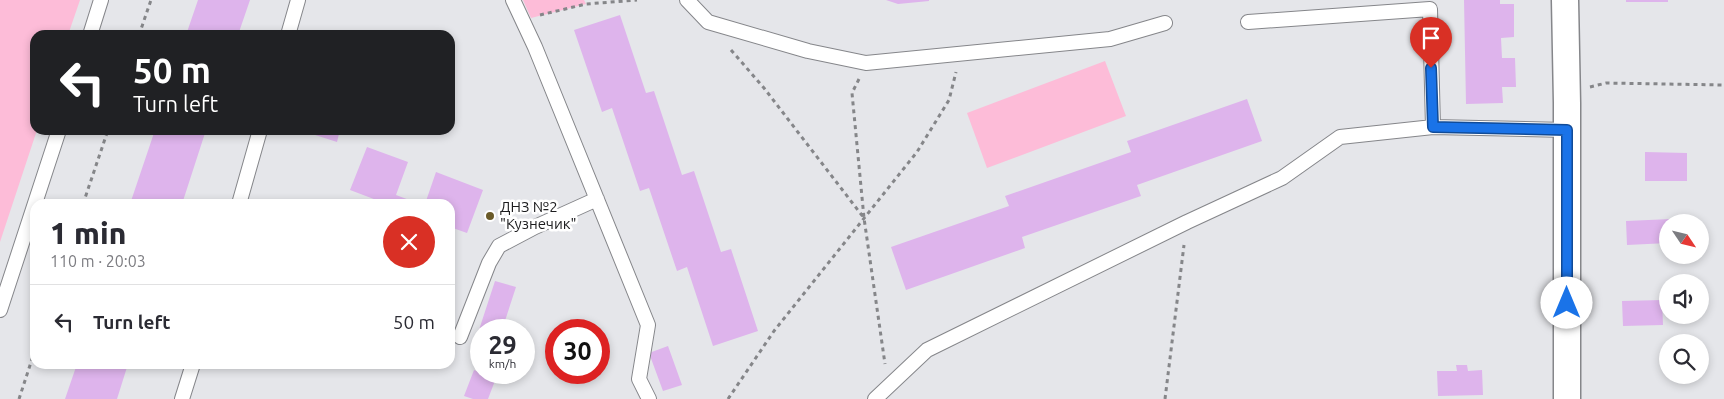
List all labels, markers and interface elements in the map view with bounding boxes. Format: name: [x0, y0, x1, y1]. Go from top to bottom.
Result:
pin: [1410, 17, 1452, 68]
icon: arrive: [1417, 24, 1445, 52]
icon: left: [50, 50, 115, 115]
text: 50 m: [133, 50, 211, 90]
text: Turn left: [133, 91, 218, 116]
place label: ДНЗ №2 "Кузнечик": [500, 198, 577, 232]
marker: ДНЗ №2 "Кузнечик": [484, 210, 496, 222]
north arrow: [1659, 214, 1709, 264]
map controls: [1659, 214, 1709, 384]
text: 1 min: [50, 216, 126, 250]
button: close: [383, 216, 435, 268]
text: 110 m · 20:03: [50, 252, 146, 270]
button: sound: [1659, 274, 1709, 324]
position arrow: [1540, 276, 1592, 328]
icon: left: [50, 308, 78, 336]
text: Turn left: [93, 311, 171, 333]
text: 50 m: [393, 311, 435, 333]
speed limit sign: 30: [545, 319, 610, 384]
text: 29: [488, 331, 517, 359]
button: search: [1659, 334, 1709, 384]
text: km/h: [489, 357, 516, 370]

